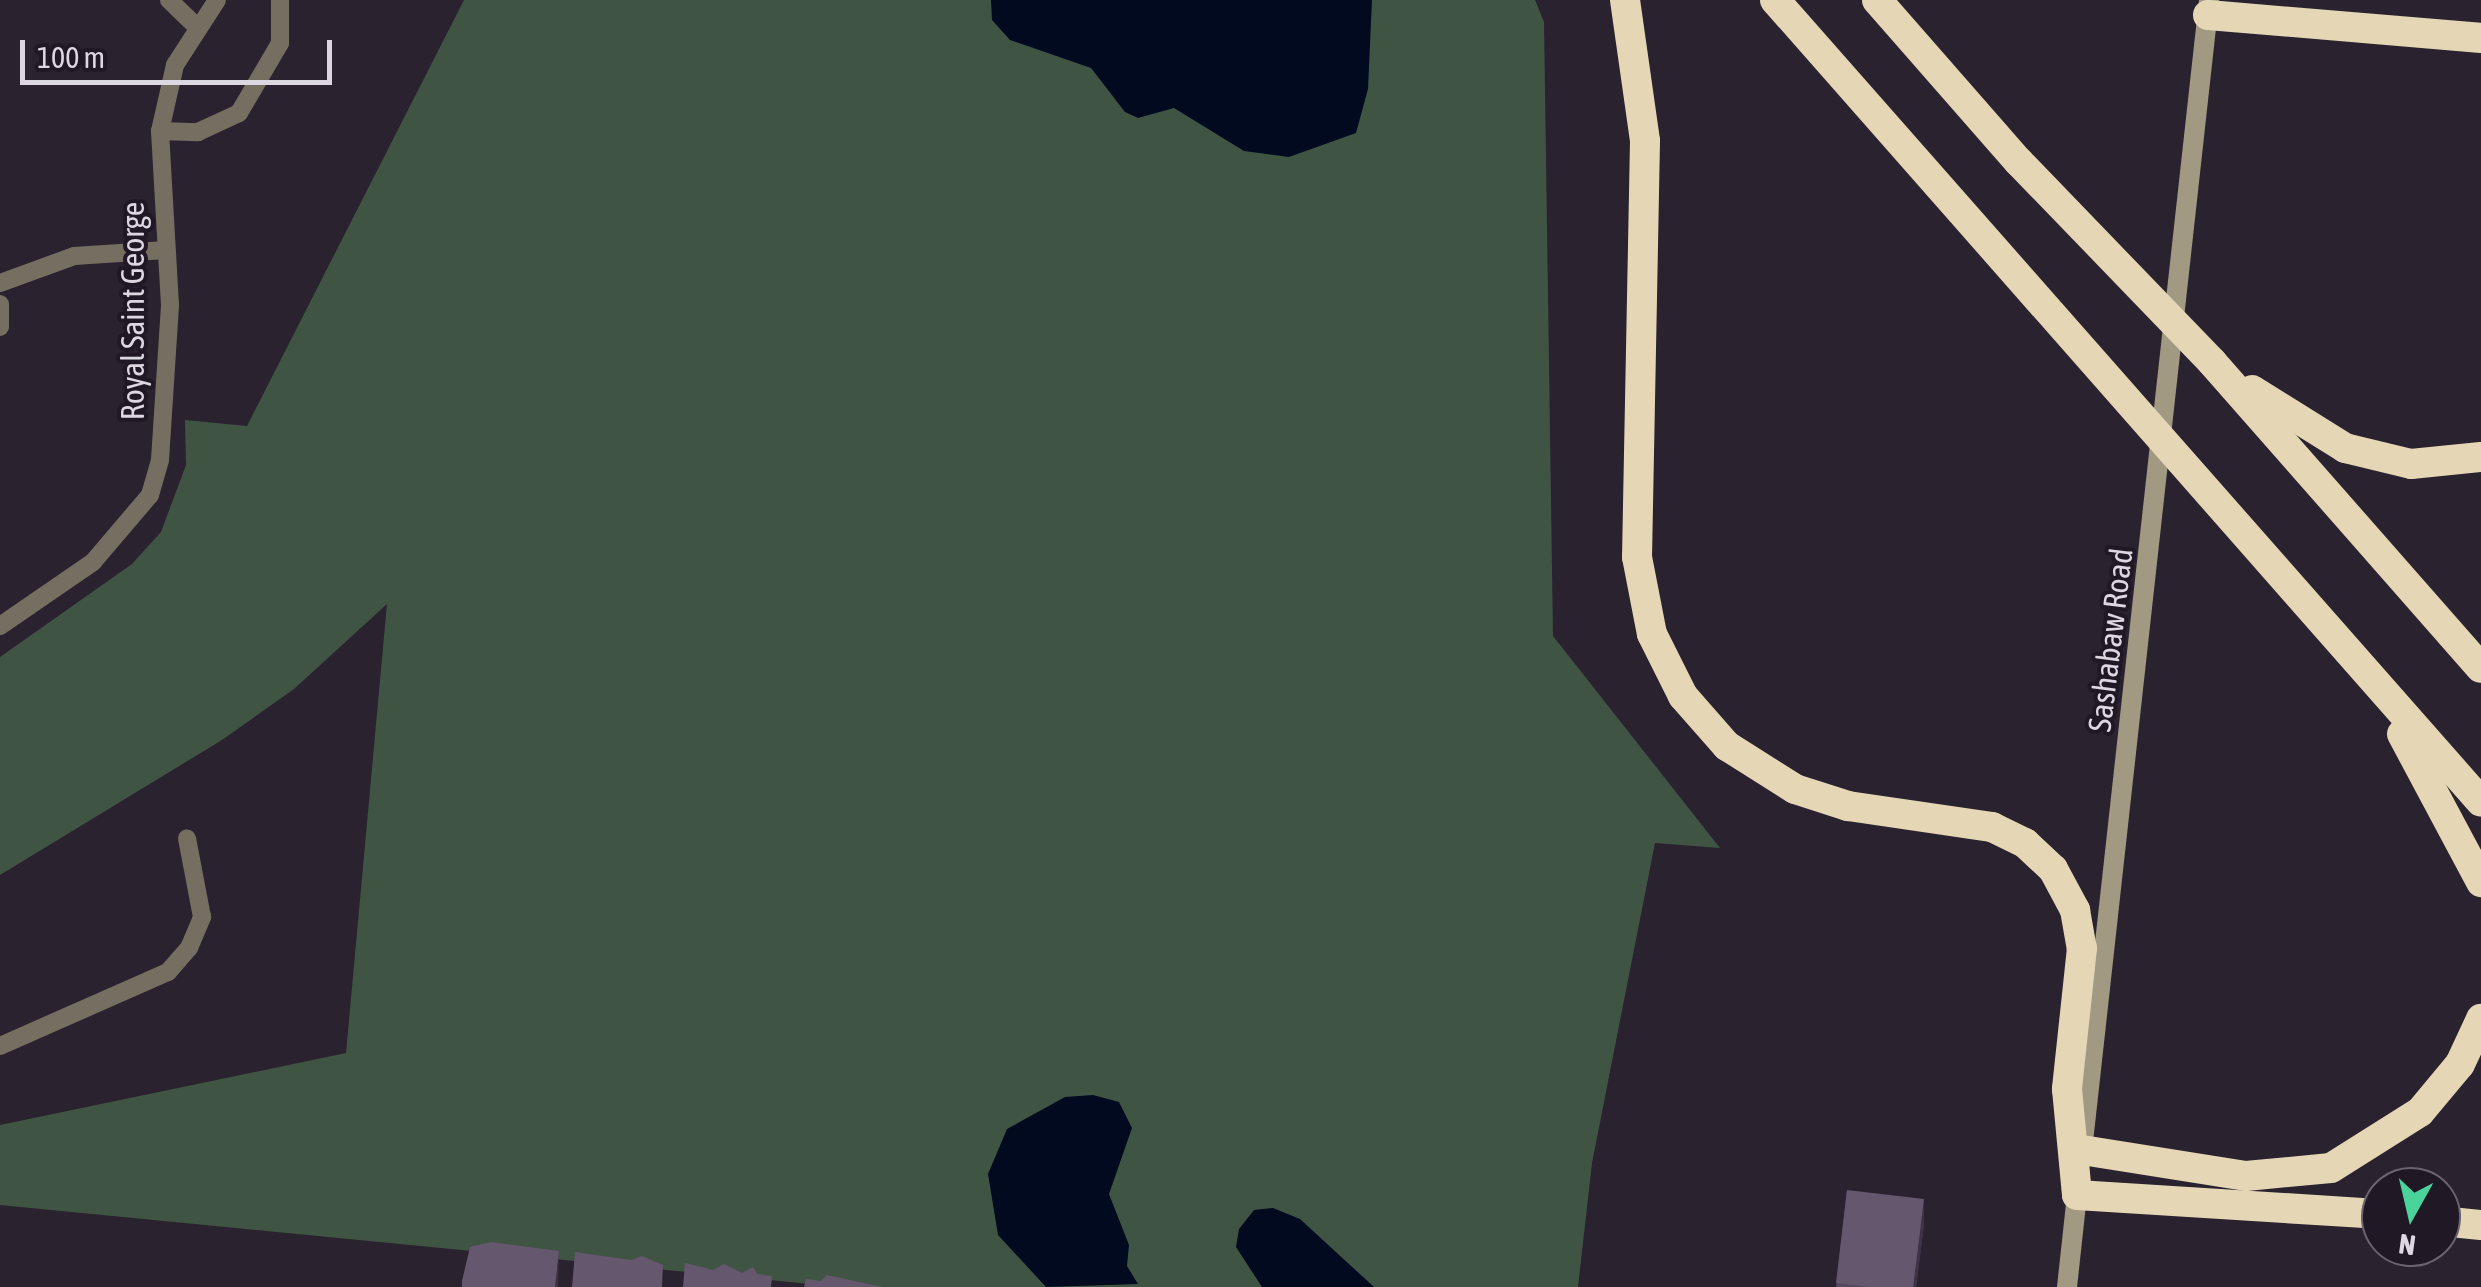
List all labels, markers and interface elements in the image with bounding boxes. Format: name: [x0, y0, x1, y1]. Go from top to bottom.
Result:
scale bar: [25, 20, 338, 82]
text: 100 m: [37, 40, 105, 74]
street label: Royal Saint George: [114, 202, 152, 420]
street label: Sashabaw Road: [2081, 546, 2141, 734]
north arrow: [2361, 1167, 2461, 1267]
text: N: [2397, 1228, 2418, 1262]

